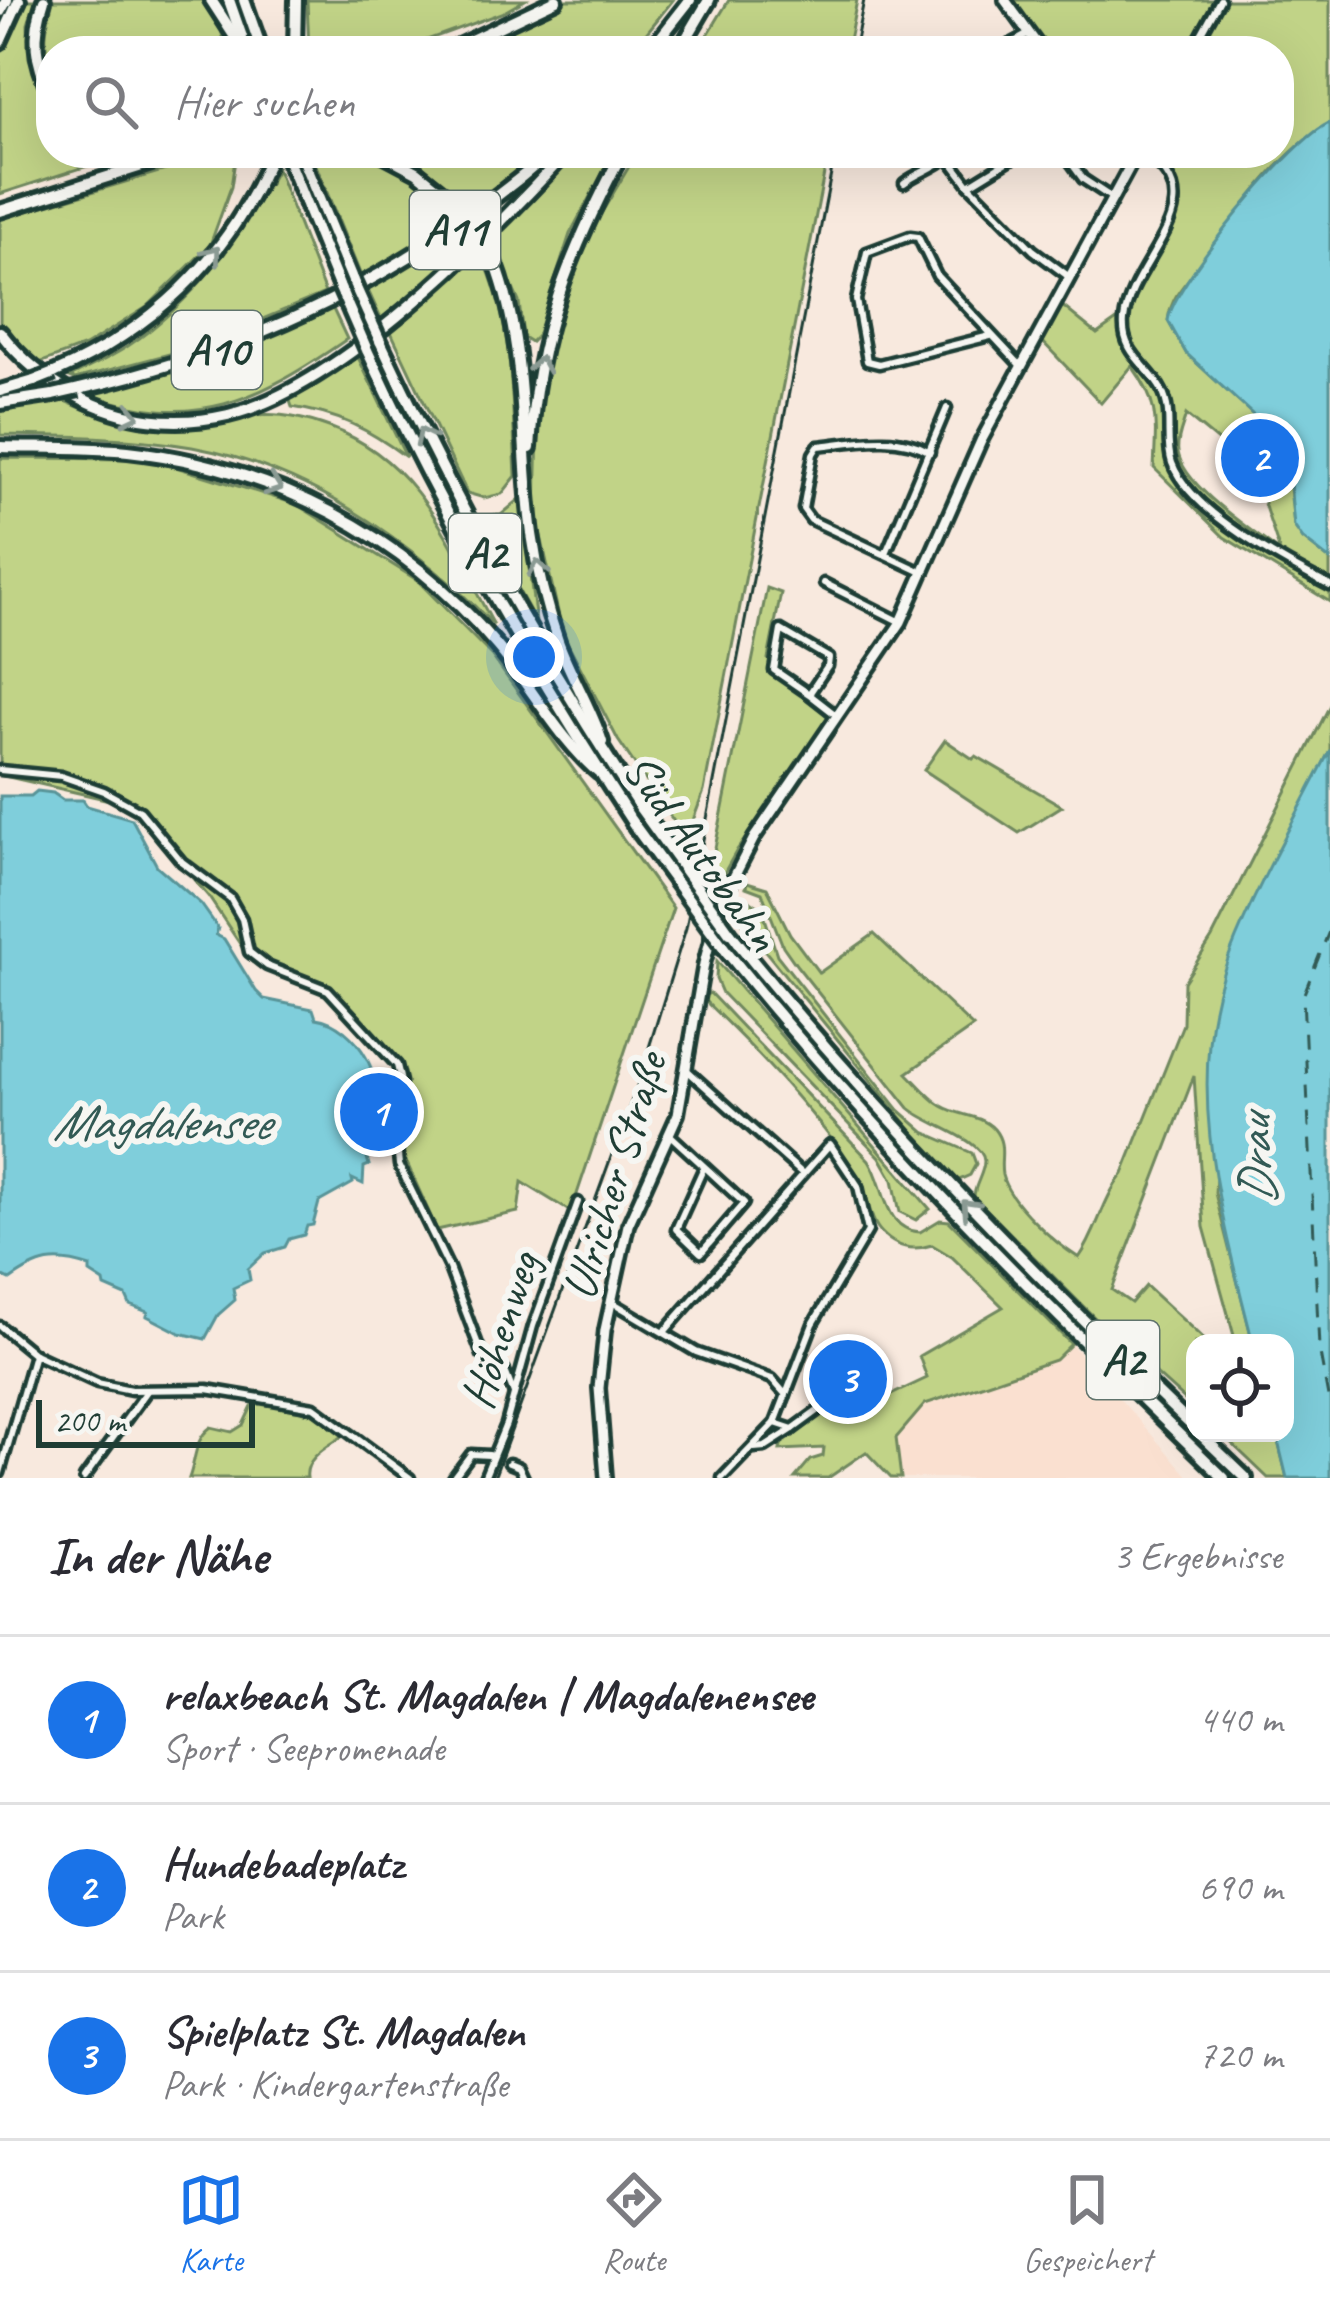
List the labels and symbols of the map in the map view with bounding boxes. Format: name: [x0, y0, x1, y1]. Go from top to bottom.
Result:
road number: A11: [410, 191, 500, 269]
one-way arrow: [199, 246, 220, 268]
road number: A10: [172, 311, 262, 389]
one-way arrow: [526, 355, 551, 375]
one-way arrow: [120, 402, 140, 427]
pin: 2: [1221, 413, 1299, 503]
one-way arrow: [415, 427, 439, 448]
one-way arrow: [263, 472, 284, 496]
road number: A2: [449, 514, 521, 592]
one-way arrow: [527, 558, 552, 578]
your location: [504, 627, 564, 687]
street label: Süd Autobahn: [610, 741, 794, 963]
street label: Ulricher Straße: [548, 1042, 681, 1306]
pin: 1: [340, 1067, 418, 1157]
water label: Magdalensee: [53, 1090, 277, 1154]
water label: Drau: [1220, 1106, 1289, 1206]
one-way arrow: [961, 1199, 983, 1221]
street label: Höhenweg: [447, 1242, 554, 1416]
road number: A2: [1087, 1321, 1159, 1399]
pin: 3: [809, 1334, 887, 1424]
scale bar: [36, 1394, 255, 1447]

